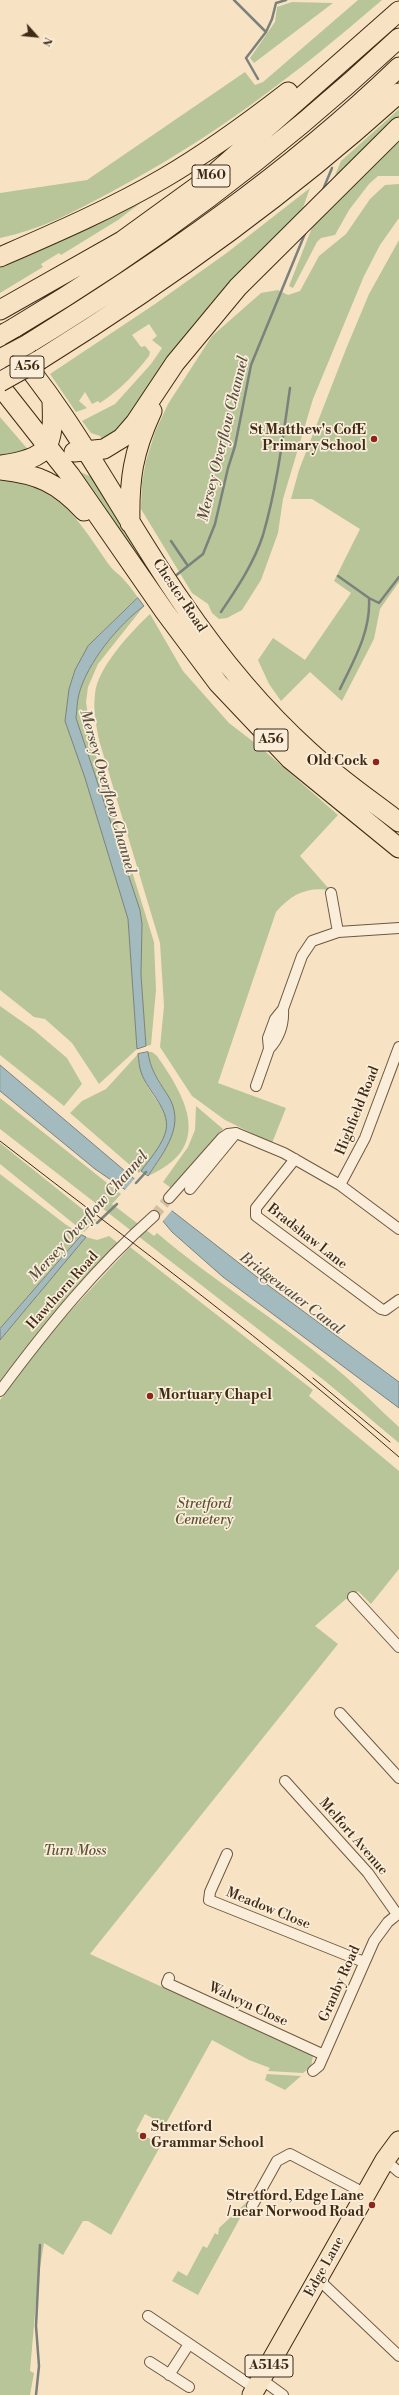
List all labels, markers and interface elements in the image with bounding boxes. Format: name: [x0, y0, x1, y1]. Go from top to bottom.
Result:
north arrow: [16, 16, 56, 56]
text: N: [38, 34, 55, 48]
road number: M60: [192, 165, 230, 187]
water label: Mersey Overflow Channel: [195, 354, 253, 524]
road number: A56: [10, 356, 44, 378]
place label: St Matthew's CofE Primary School: [250, 423, 366, 456]
marker: St Matthew's CofE Primary School: [369, 434, 379, 444]
street label: Chester Road: [148, 556, 210, 636]
water label: Mersey Overflow Channel: [75, 708, 139, 876]
road number: A56: [254, 729, 288, 751]
place label: Old Cock: [307, 754, 368, 770]
marker: Old Cock: [371, 757, 381, 767]
street label: Highfield Road: [333, 1064, 383, 1158]
water label: Mersey Overflow Channel: [25, 1148, 153, 1286]
street label: Bradshaw Lane: [264, 1201, 350, 1273]
street label: Hawthorn Road: [24, 1249, 102, 1333]
water label: Bridgewater Canal: [235, 1249, 347, 1339]
place label: Mortuary Chapel: [158, 1388, 272, 1404]
marker: Mortuary Chapel: [145, 1391, 155, 1401]
park label: Stretford Cemetery: [175, 1497, 233, 1530]
street label: Melfort Avenue: [315, 1795, 391, 1879]
park label: Turn Moss: [43, 1844, 107, 1860]
street label: Meadow Close: [223, 1884, 313, 1934]
street label: Granby Road: [316, 1943, 364, 2025]
street label: Walwyn Close: [206, 1979, 290, 2031]
place label: Stretford Grammar School: [151, 2120, 264, 2152]
marker: Stretford Grammar School: [138, 2131, 148, 2141]
place label: Stretford, Edge Lane / near Norwood Road: [227, 2189, 364, 2222]
marker: Stretford, Edge Lane / near Norwood Road: [367, 2200, 377, 2210]
street label: Edge Lane: [302, 2234, 348, 2300]
road number: A5145: [245, 2355, 293, 2377]

